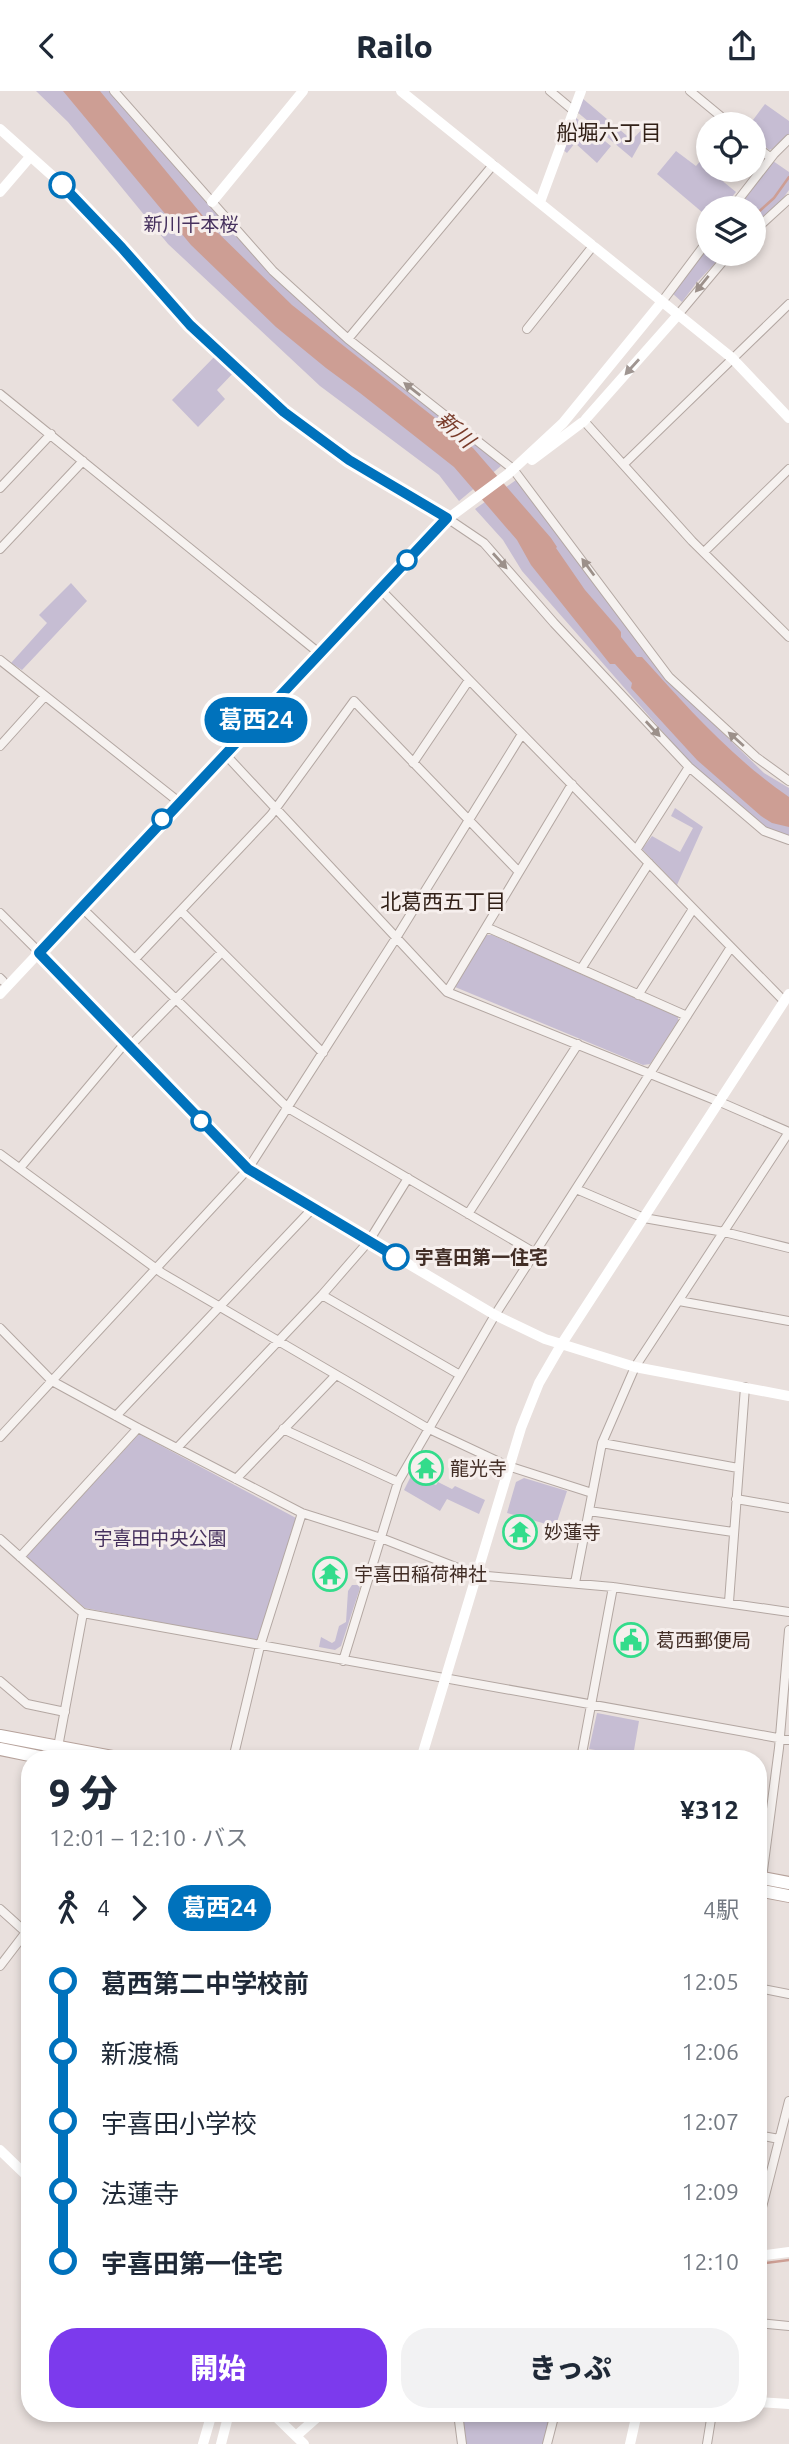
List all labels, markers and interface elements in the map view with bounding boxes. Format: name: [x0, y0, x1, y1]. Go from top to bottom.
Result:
icon: back: [28, 27, 66, 65]
icon: share: [723, 27, 761, 65]
text: Railo: [356, 28, 433, 64]
map controls: [696, 112, 766, 266]
button: locate: [696, 112, 766, 182]
district label: 船堀六丁目: [557, 120, 662, 144]
unlabelled marker: [49, 172, 75, 198]
button: layers: [696, 196, 766, 266]
park label: 新川千本桜: [143, 213, 239, 235]
one-way arrow: [695, 275, 710, 293]
one-way arrow: [624, 358, 640, 376]
one-way arrow: [404, 382, 422, 397]
water label: 新川: [432, 406, 481, 453]
unlabelled marker: [397, 550, 417, 570]
one-way arrow: [491, 552, 507, 569]
one-way arrow: [581, 558, 595, 576]
line badge: 葛西24: [207, 697, 305, 743]
text: 葛西24: [218, 706, 294, 733]
one-way arrow: [644, 720, 660, 737]
one-way arrow: [727, 732, 744, 747]
unlabelled marker: [152, 809, 172, 829]
district label: 北葛西五丁目: [380, 889, 506, 913]
unlabelled marker: [191, 1111, 211, 1131]
marker: 宇喜田第一住宅: [383, 1244, 409, 1270]
place label: 宇喜田第一住宅: [415, 1246, 548, 1268]
temple icon: 龍光寺: [407, 1449, 445, 1487]
place label: 龍光寺: [450, 1457, 507, 1479]
temple icon: 妙蓮寺: [501, 1513, 539, 1551]
place label: 妙蓮寺: [544, 1521, 601, 1543]
park label: 宇喜田中央公園: [93, 1527, 227, 1549]
temple icon: 宇喜田稲荷神社: [311, 1555, 349, 1593]
place label: 宇喜田稲荷神社: [354, 1563, 487, 1585]
public building icon: 葛西郵便局: [612, 1621, 650, 1659]
place label: 葛西郵便局: [656, 1629, 751, 1651]
text: 9 分: [49, 1772, 118, 1814]
text: ¥312: [680, 1795, 739, 1824]
text: 12:01 – 12:10 · バス: [49, 1825, 248, 1850]
icon: walk: [49, 1889, 87, 1927]
icon: forward: [120, 1889, 158, 1927]
text: 葛西24: [182, 1894, 257, 1921]
text: 4: [97, 1895, 110, 1920]
text: 4駅: [703, 1897, 739, 1922]
text: 葛西第二中学校前: [101, 1969, 309, 1998]
text: 12:05: [681, 1969, 739, 1994]
text: 新渡橋: [101, 2039, 179, 2068]
text: 12:06: [681, 2039, 739, 2064]
text: 宇喜田小学校: [101, 2109, 257, 2138]
text: 12:07: [681, 2109, 739, 2134]
text: 法蓮寺: [101, 2179, 179, 2208]
text: 12:09: [681, 2179, 739, 2204]
text: 宇喜田第一住宅: [101, 2249, 283, 2278]
text: 12:10: [681, 2249, 739, 2274]
button: 開始: [49, 2328, 387, 2408]
button: きっぷ: [401, 2328, 739, 2408]

